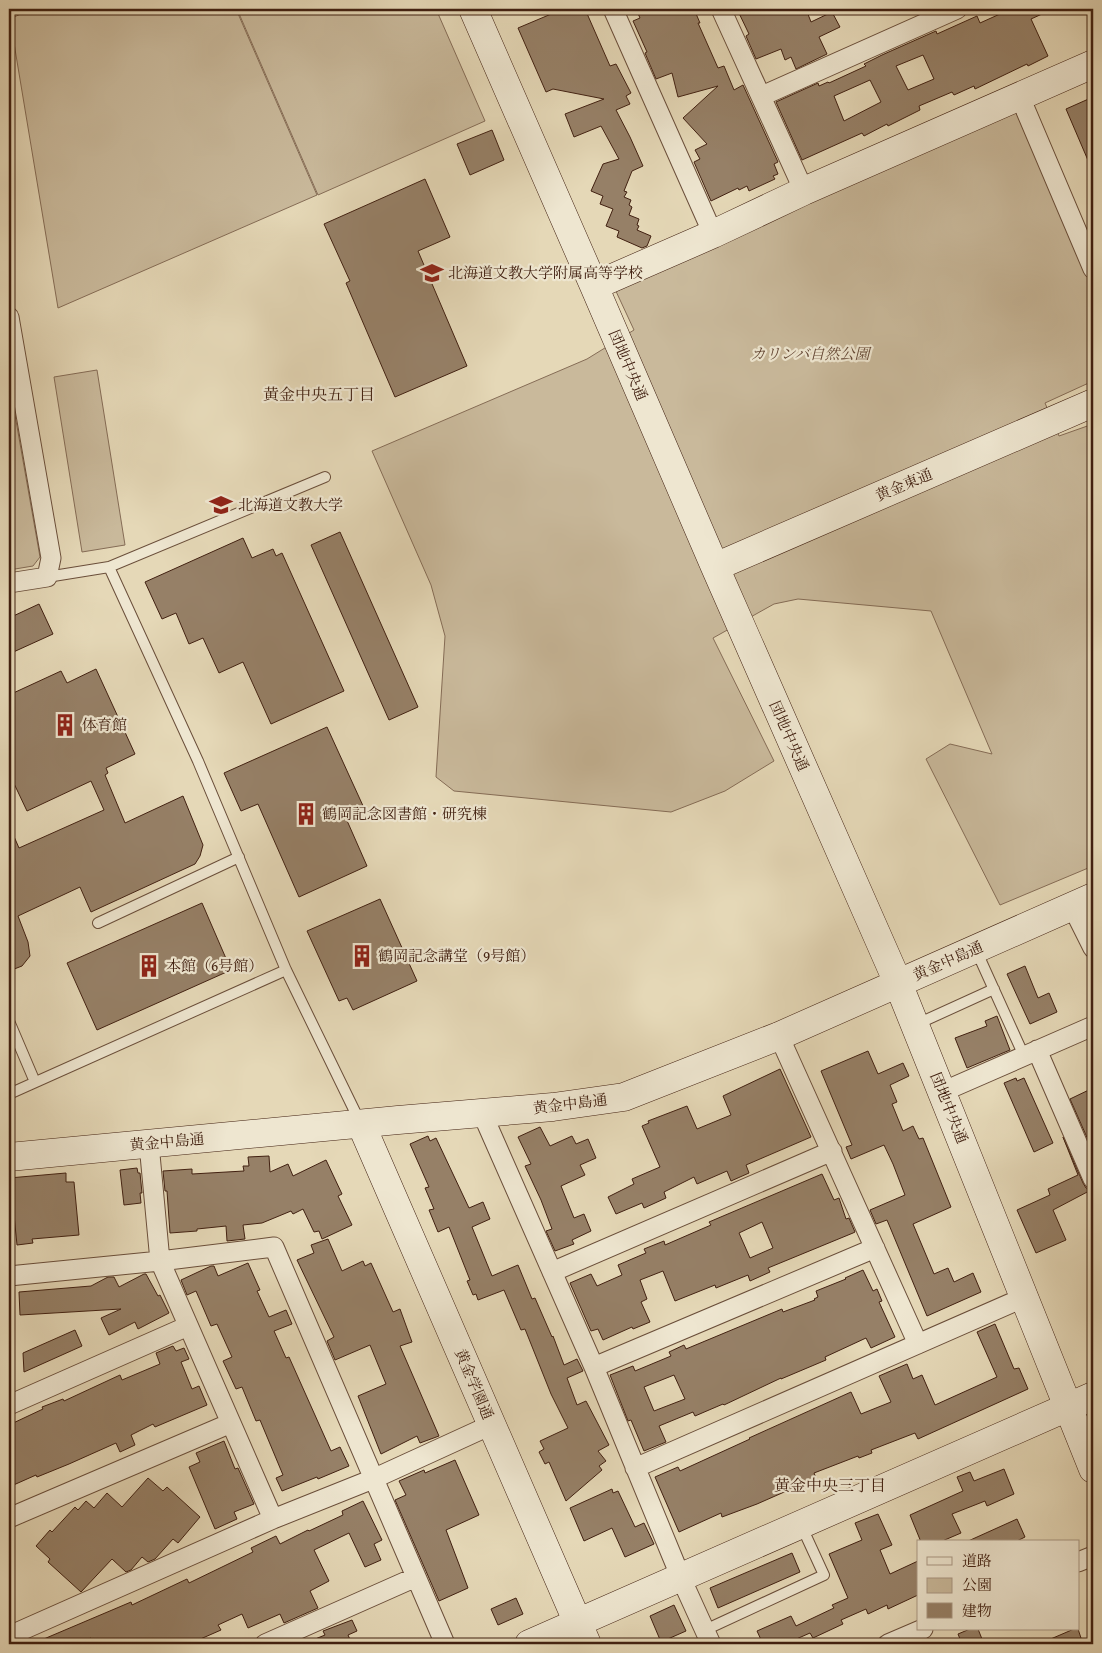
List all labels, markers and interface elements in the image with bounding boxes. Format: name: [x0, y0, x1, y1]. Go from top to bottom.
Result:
school or university icon: 北海道文教大学附属高等学校: [419, 260, 445, 286]
place label: 北海道文教大学附属高等学校: [448, 262, 643, 283]
street label: 団地中央通: [604, 326, 653, 403]
park label: カリンバ自然公園: [751, 343, 872, 364]
district label: 黄金中央五丁目: [263, 382, 375, 406]
street label: 黄金東通: [872, 463, 936, 506]
school or university icon: 北海道文教大学: [208, 492, 234, 518]
place label: 北海道文教大学: [238, 494, 343, 515]
street label: 団地中央通: [765, 697, 814, 774]
building icon: 体育館: [52, 712, 78, 738]
place label: 体育館: [82, 714, 127, 735]
building icon: 鶴岡記念図書館・研究棟: [293, 801, 319, 827]
place label: 鶴岡記念図書館・研究棟: [322, 803, 487, 824]
street label: 黄金中島通: [909, 936, 986, 985]
building icon: 鶴岡記念講堂（9号館）: [349, 943, 375, 969]
place label: 鶴岡記念講堂（9号館）: [378, 945, 535, 966]
building icon: 本館（6号館）: [136, 953, 162, 979]
place label: 本館（6号館）: [166, 955, 263, 976]
street label: 団地中央通: [926, 1069, 973, 1147]
street label: 黄金中島通: [531, 1089, 608, 1118]
street label: 黄金中島通: [129, 1128, 205, 1155]
street label: 黄金学園通: [450, 1345, 499, 1422]
district label: 黄金中央三丁目: [774, 1473, 886, 1497]
legend: [917, 1540, 1080, 1630]
text: 道路: [962, 1550, 992, 1571]
text: 公園: [962, 1574, 992, 1595]
text: 建物: [962, 1600, 992, 1621]

